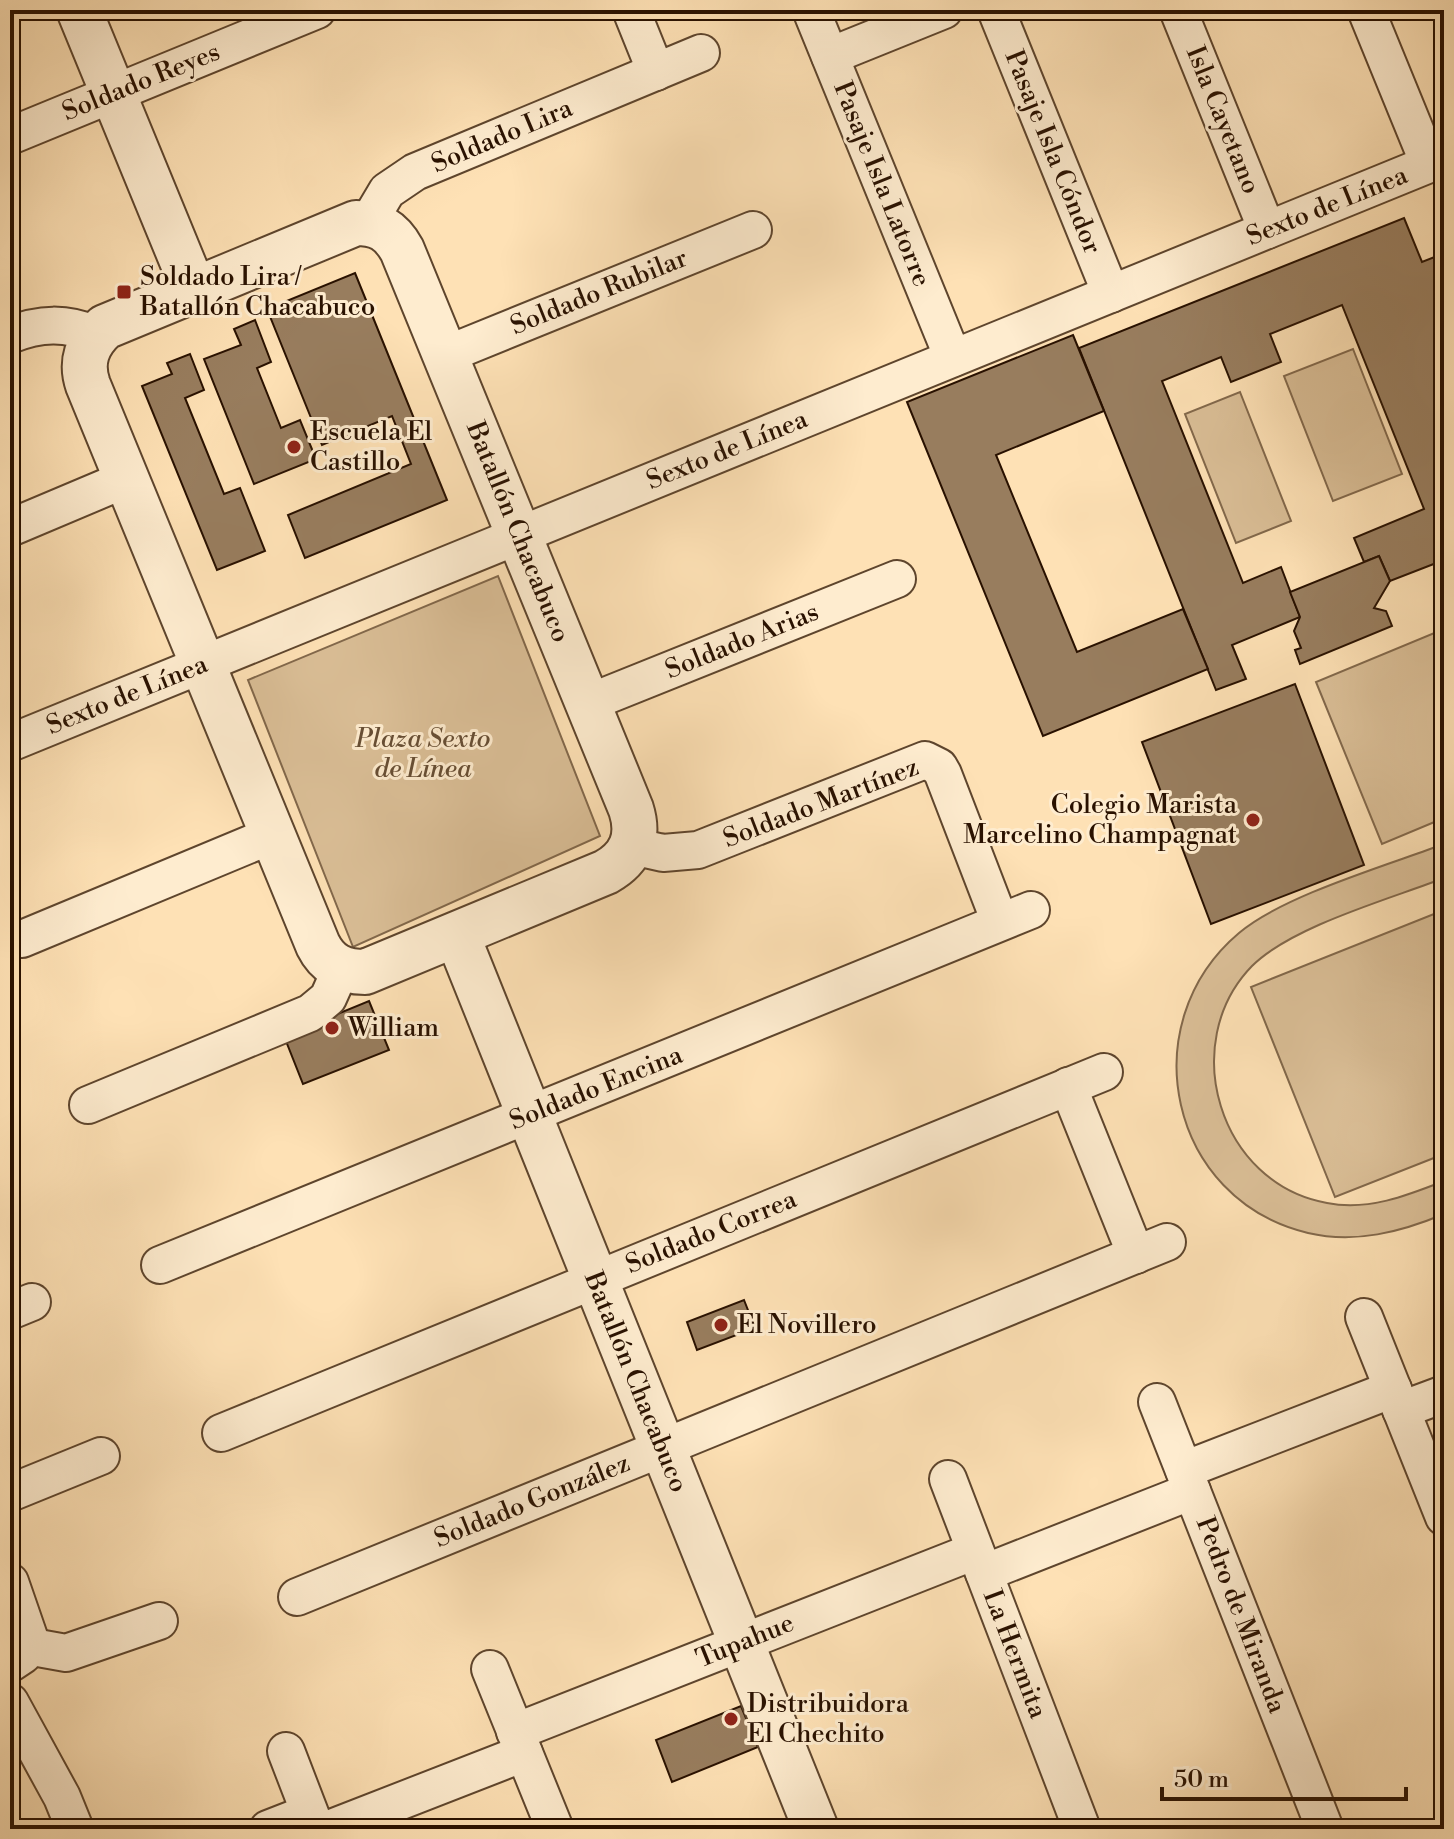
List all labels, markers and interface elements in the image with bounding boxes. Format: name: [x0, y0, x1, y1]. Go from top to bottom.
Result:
street label: Soldado Reyes: [57, 36, 225, 128]
street label: Isla Cayetano: [1179, 41, 1267, 199]
street label: Pasaje Isla Cóndor: [998, 45, 1108, 259]
street label: Pasaje Isla Latorre: [826, 77, 938, 291]
street label: Soldado Lira: [427, 92, 578, 180]
street label: Sexto de Línea: [1242, 159, 1413, 253]
street label: Soldado Rubilar: [506, 242, 692, 342]
place label: Soldado Lira / Batallón Chacabuco: [139, 261, 375, 323]
marker: Soldado Lira / Batallón Chacabuco: [115, 283, 133, 301]
street label: Sexto de Línea: [642, 403, 813, 497]
place label: Escuela El Castillo: [310, 416, 433, 478]
street label: Batallón Chacabuco: [459, 416, 577, 647]
marker: Escuela El Castillo: [285, 438, 303, 456]
street label: Soldado Arias: [661, 596, 823, 686]
street label: Sexto de Línea: [42, 648, 213, 742]
park label: Plaza Sexto de Línea: [355, 723, 491, 785]
street label: Soldado Martínez: [719, 751, 923, 855]
place label: Colegio Marista Marcelino Champagnat: [963, 789, 1238, 851]
marker: Colegio Marista Marcelino Champagnat: [1244, 811, 1262, 829]
place label: William: [347, 1012, 439, 1044]
marker: William: [323, 1019, 341, 1037]
street label: Soldado Encina: [505, 1038, 688, 1137]
street label: Soldado Correa: [621, 1183, 802, 1281]
street label: Batallón Chacabuco: [577, 1266, 695, 1497]
place label: El Novillero: [737, 1309, 877, 1341]
marker: El Novillero: [712, 1316, 730, 1334]
street label: Soldado González: [430, 1447, 634, 1555]
street label: Pedro de Miranda: [1189, 1512, 1293, 1718]
street label: La Hermita: [976, 1585, 1054, 1724]
street label: Tupahue: [691, 1607, 799, 1675]
place label: Distribuidora El Chechito: [747, 1688, 910, 1750]
marker: Distribuidora El Chechito: [722, 1710, 740, 1728]
scale bar: [1162, 1751, 1406, 1801]
text: 50 m: [1174, 1765, 1229, 1795]

